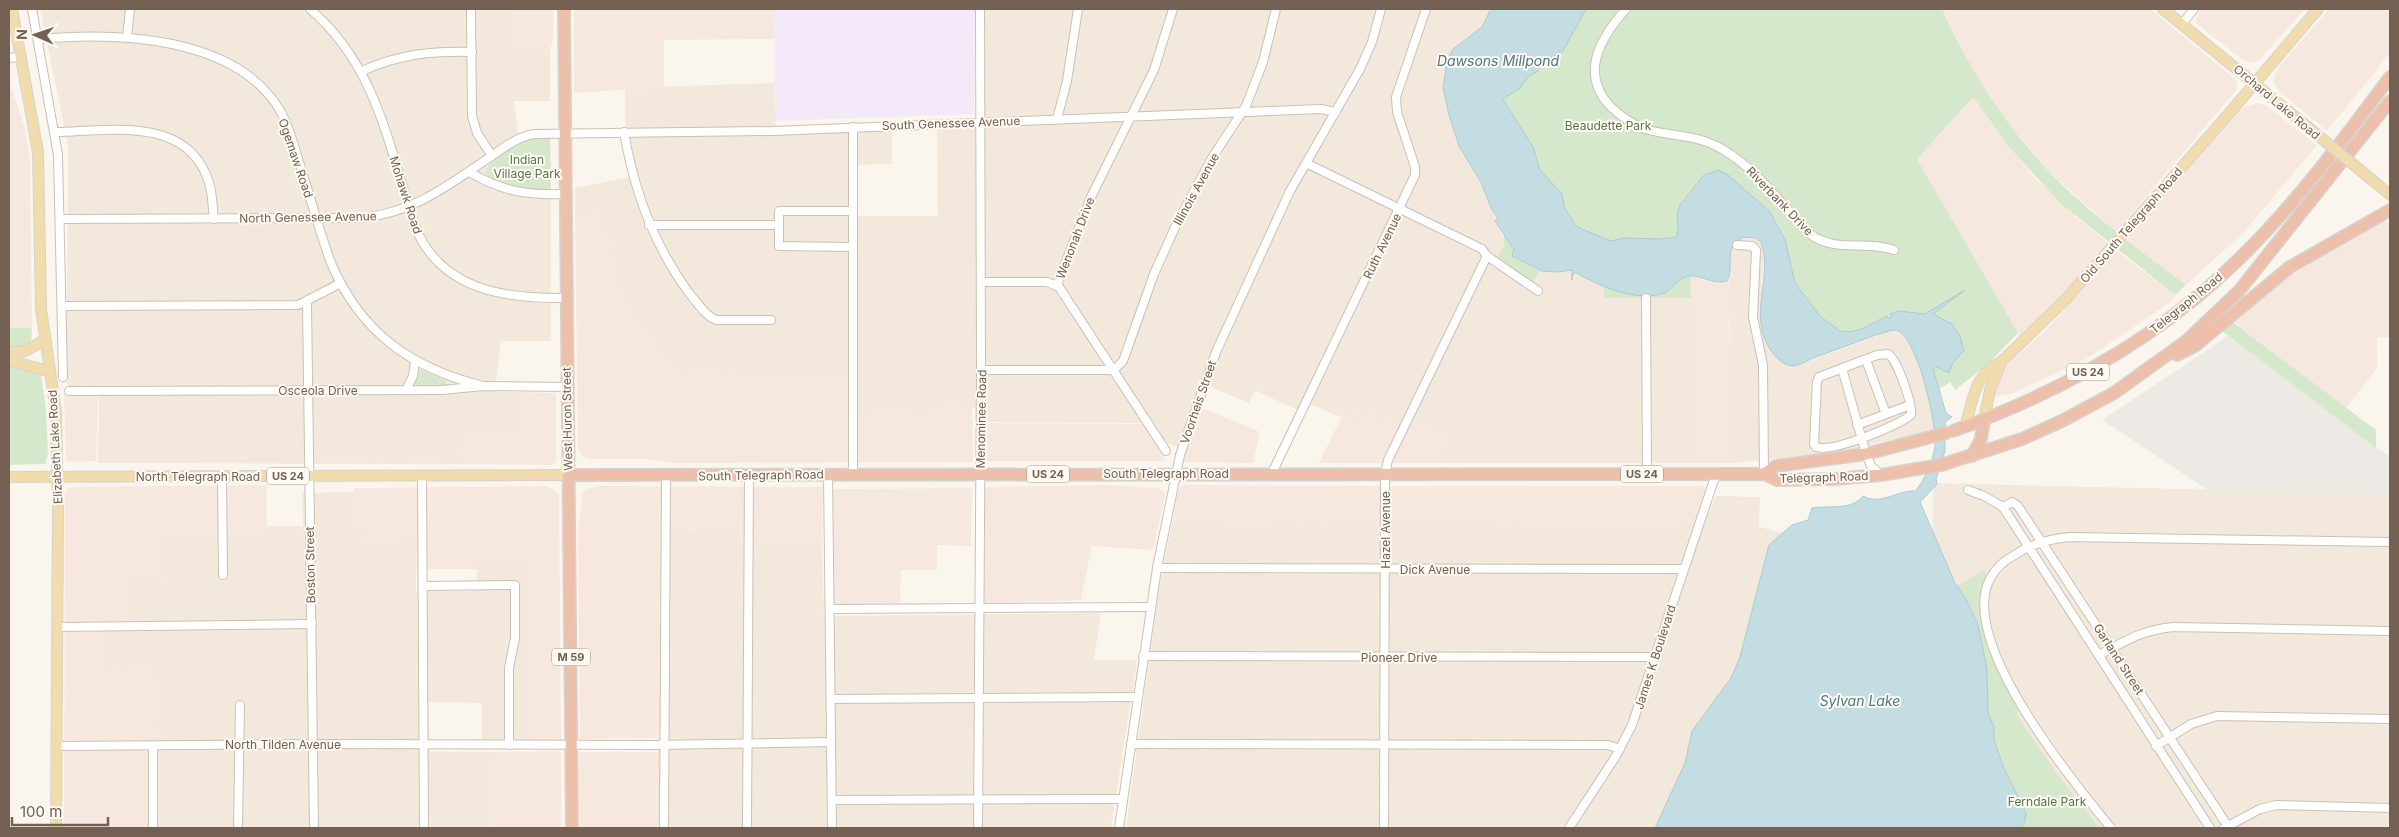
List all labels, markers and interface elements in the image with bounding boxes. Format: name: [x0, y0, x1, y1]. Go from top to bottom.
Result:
north arrow: [10, 10, 60, 60]
text: N: [13, 29, 30, 40]
water label: Dawsons Millpond: [1437, 52, 1560, 69]
street label: Orchard Lake Road: [2231, 61, 2323, 143]
street label: South Genessee Avenue: [881, 113, 1021, 133]
street label: Ogemaw Road: [275, 116, 317, 200]
park label: Beaudette Park: [1565, 118, 1652, 133]
street label: Illinois Avenue: [1170, 150, 1222, 228]
park label: Indian Village Park: [493, 152, 561, 181]
street label: Mohawk Road: [386, 154, 426, 236]
street label: Riverbank Drive: [1743, 163, 1817, 239]
street label: Old South Telegraph Road: [2077, 164, 2185, 286]
street label: Wenonah Drive: [1052, 195, 1098, 281]
street label: North Genessee Avenue: [239, 208, 377, 226]
street label: Ruth Avenue: [1360, 211, 1404, 281]
street label: Telegraph Road: [2147, 269, 2225, 337]
street label: Voorheis Street: [1177, 358, 1219, 446]
road number: US 24: [2067, 364, 2109, 381]
street label: West Huron Street: [559, 367, 575, 471]
street label: Menominee Road: [973, 369, 989, 469]
street label: Osceola Drive: [278, 383, 358, 398]
street label: Elizabeth Lake Road: [45, 390, 65, 504]
street label: South Telegraph Road: [698, 466, 824, 484]
road number: US 24: [1027, 466, 1069, 482]
street label: South Telegraph Road: [1103, 466, 1229, 481]
road number: US 24: [1621, 466, 1663, 482]
road number: US 24: [267, 468, 309, 484]
street label: Telegraph Road: [1779, 468, 1869, 486]
street label: North Telegraph Road: [136, 469, 260, 484]
street label: Hazel Avenue: [1378, 491, 1393, 569]
street label: Boston Street: [302, 526, 318, 603]
street label: Dick Avenue: [1400, 562, 1470, 577]
street label: James K Boulevard: [1631, 603, 1679, 711]
street label: Garland Street: [2090, 621, 2148, 697]
road number: M 59: [552, 649, 590, 666]
street label: Pioneer Drive: [1361, 650, 1437, 665]
water label: Sylvan Lake: [1820, 692, 1900, 709]
street label: North Tilden Avenue: [225, 737, 341, 752]
scale bar: [12, 794, 109, 826]
park label: Ferndale Park: [2008, 794, 2087, 809]
text: 100 m: [20, 802, 62, 821]

